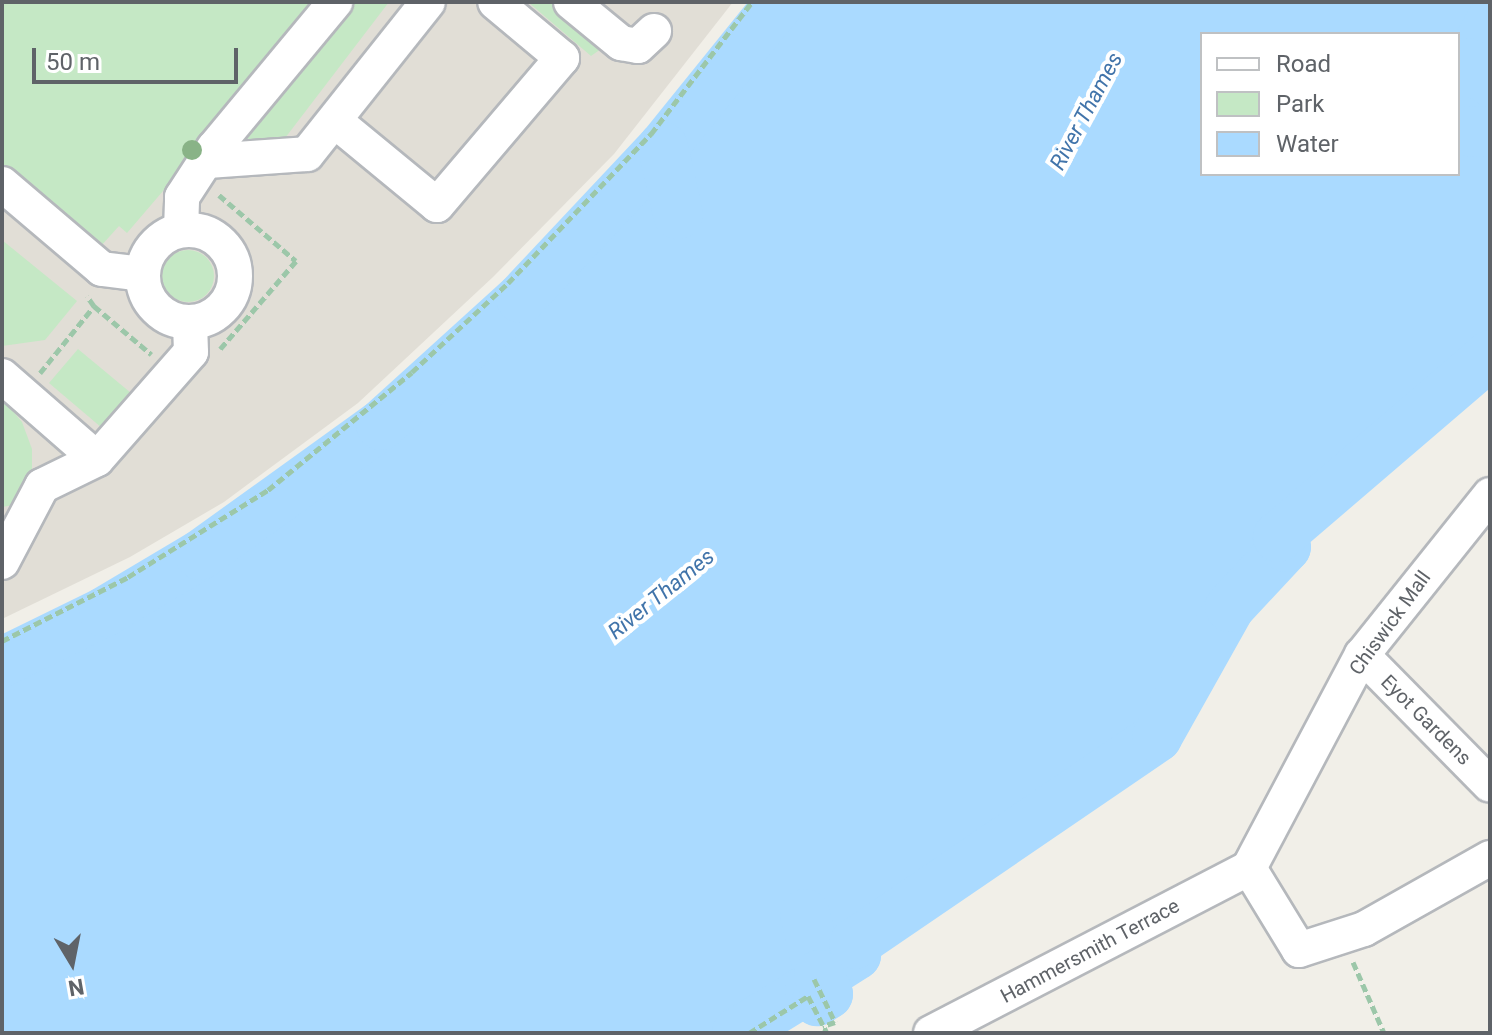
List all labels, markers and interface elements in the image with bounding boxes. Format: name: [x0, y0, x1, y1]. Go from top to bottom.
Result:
scale bar: [36, 32, 242, 82]
legend: [1200, 32, 1460, 176]
text: 50 m: [46, 48, 100, 76]
water label: River Thames: [1044, 48, 1128, 174]
text: Road: [1276, 50, 1331, 78]
text: Park: [1276, 90, 1324, 118]
text: Water: [1276, 130, 1339, 158]
water label: River Thames: [602, 543, 720, 645]
street label: Chiswick Mall: [1344, 566, 1436, 680]
street label: Eyot Gardens: [1376, 670, 1476, 770]
street label: Hammersmith Terrace: [996, 894, 1184, 1008]
north arrow: [32, 923, 112, 1003]
text: N: [66, 973, 86, 1001]

